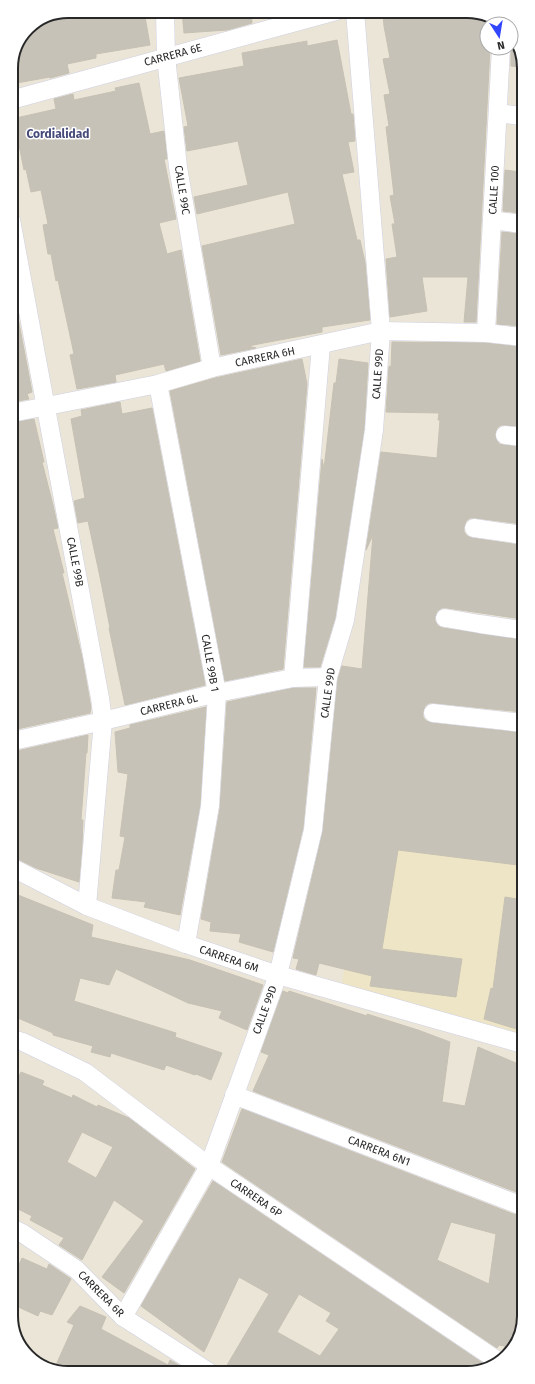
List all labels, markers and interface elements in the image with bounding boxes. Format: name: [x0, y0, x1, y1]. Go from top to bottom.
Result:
north arrow: [479, 16, 519, 56]
text: N: [496, 38, 506, 52]
street label: CARRERA 6E: [143, 41, 203, 69]
district label: Cordialidad: [26, 127, 90, 141]
street label: CALLE 99C: [172, 164, 192, 216]
street label: CALLE 100: [486, 165, 502, 215]
street label: CARRERA 6H: [234, 344, 296, 370]
street label: CALLE 99D: [370, 348, 386, 400]
street label: CALLE 99B: [64, 536, 86, 588]
street label: CALLE 99B 1: [199, 633, 221, 693]
street label: CALLE 99D: [318, 667, 338, 719]
street label: CARRERA 6L: [139, 691, 200, 718]
street label: CARRERA 6M: [198, 943, 260, 975]
street label: CALLE 99D: [250, 984, 280, 1036]
street label: CARRERA 6N1: [346, 1133, 412, 1169]
street label: CARRERA 6P: [228, 1176, 285, 1220]
street label: CARRERA 6R: [75, 1268, 127, 1320]

